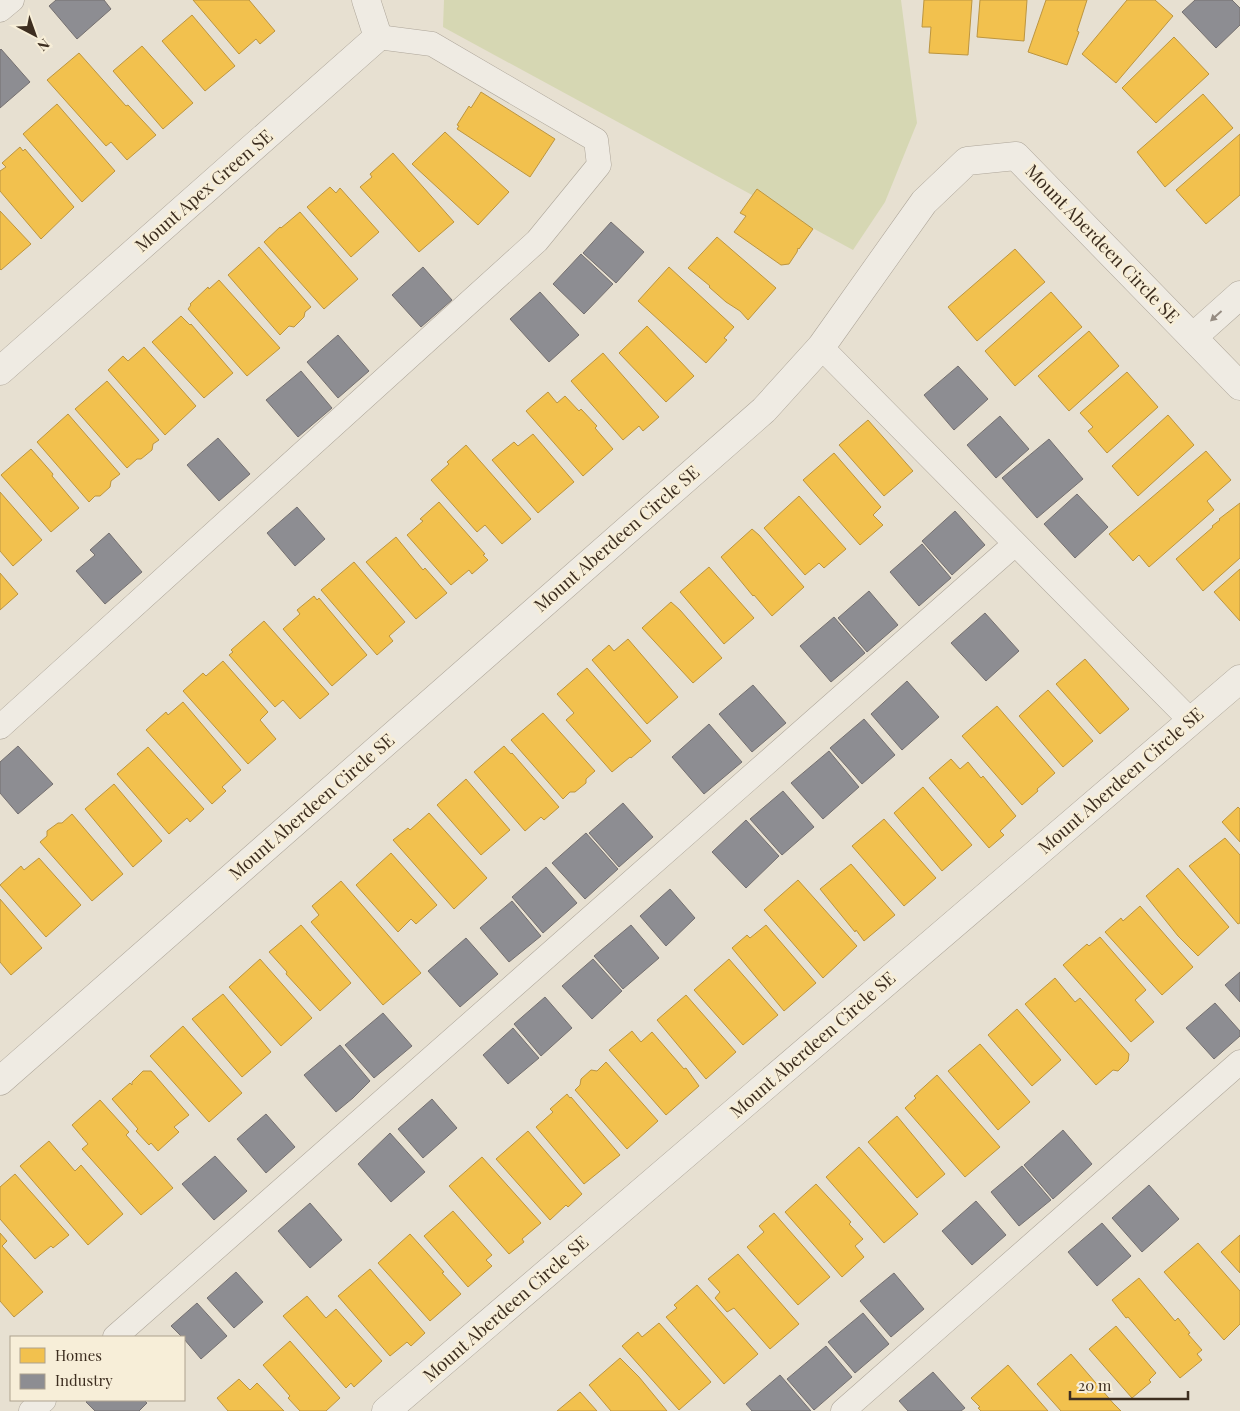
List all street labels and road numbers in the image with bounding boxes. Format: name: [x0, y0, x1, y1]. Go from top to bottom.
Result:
street label: Mount Apex Green SE: [129, 124, 277, 257]
street label: Mount Aberdeen Circle SE: [1021, 159, 1185, 328]
street label: Mount Aberdeen Circle SE: [529, 460, 704, 617]
street label: Mount Aberdeen Circle SE: [1033, 702, 1208, 859]
street label: Mount Aberdeen Circle SE: [224, 728, 399, 885]
street label: Mount Aberdeen Circle SE: [725, 966, 900, 1123]
street label: Mount Aberdeen Circle SE: [418, 1230, 593, 1387]

